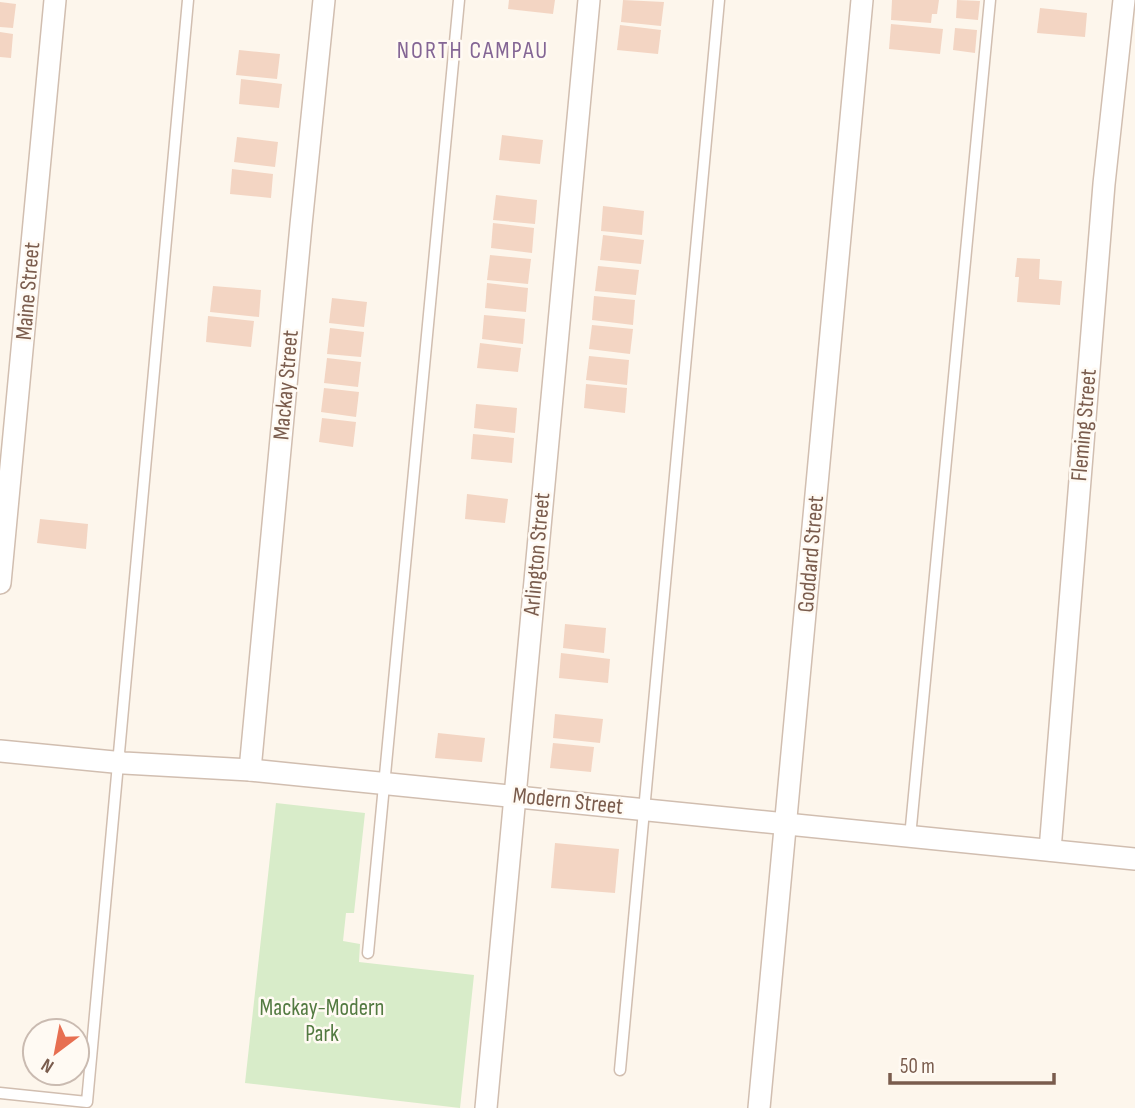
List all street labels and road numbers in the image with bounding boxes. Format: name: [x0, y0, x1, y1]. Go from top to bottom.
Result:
street label: Maine Street: [10, 241, 46, 341]
street label: Mackay Street: [267, 329, 305, 441]
street label: Fleming Street: [1065, 368, 1103, 482]
street label: Arlington Street: [518, 491, 556, 618]
street label: Goddard Street: [792, 494, 830, 614]
street label: Modern Street: [511, 781, 625, 821]

